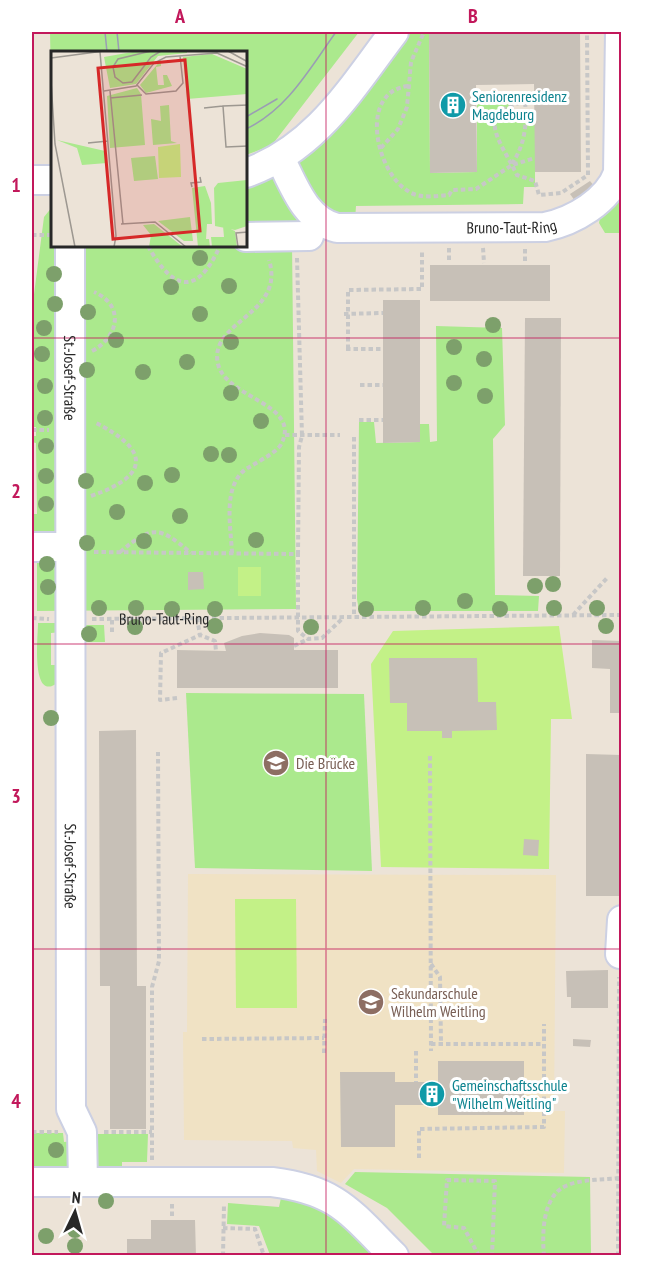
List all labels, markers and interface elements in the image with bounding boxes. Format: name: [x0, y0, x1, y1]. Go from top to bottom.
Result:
text: A: [174, 3, 186, 29]
text: B: [468, 3, 478, 29]
inset map: [51, 51, 248, 248]
place label: Seniorenresidenz Magdeburg: [472, 86, 567, 124]
building icon: Seniorenresidenz Magdeburg: [438, 90, 468, 120]
text: 1: [11, 172, 21, 198]
street label: Bruno-Taut-Ring: [466, 215, 559, 237]
street label: St.-Josef-Straße: [60, 335, 80, 421]
text: 2: [11, 478, 21, 504]
street label: Bruno-Taut-Ring: [119, 608, 209, 629]
school or university icon: Die Brücke: [261, 748, 291, 778]
place label: Die Brücke: [296, 753, 355, 773]
text: 3: [11, 783, 21, 809]
street label: St.-Josef-Straße: [61, 823, 81, 909]
place label: Sekundarschule Wilhelm Weitling: [391, 983, 486, 1021]
school or university icon: Sekundarschule Wilhelm Weitling: [356, 987, 386, 1017]
place label: Gemeinschaftsschule "Wilhelm Weitling": [452, 1075, 568, 1113]
building icon: Gemeinschaftsschule "Wilhelm Weitling": [417, 1079, 447, 1109]
text: 4: [11, 1088, 21, 1114]
north arrow: [45, 1182, 105, 1242]
text: N: [71, 1187, 81, 1207]

